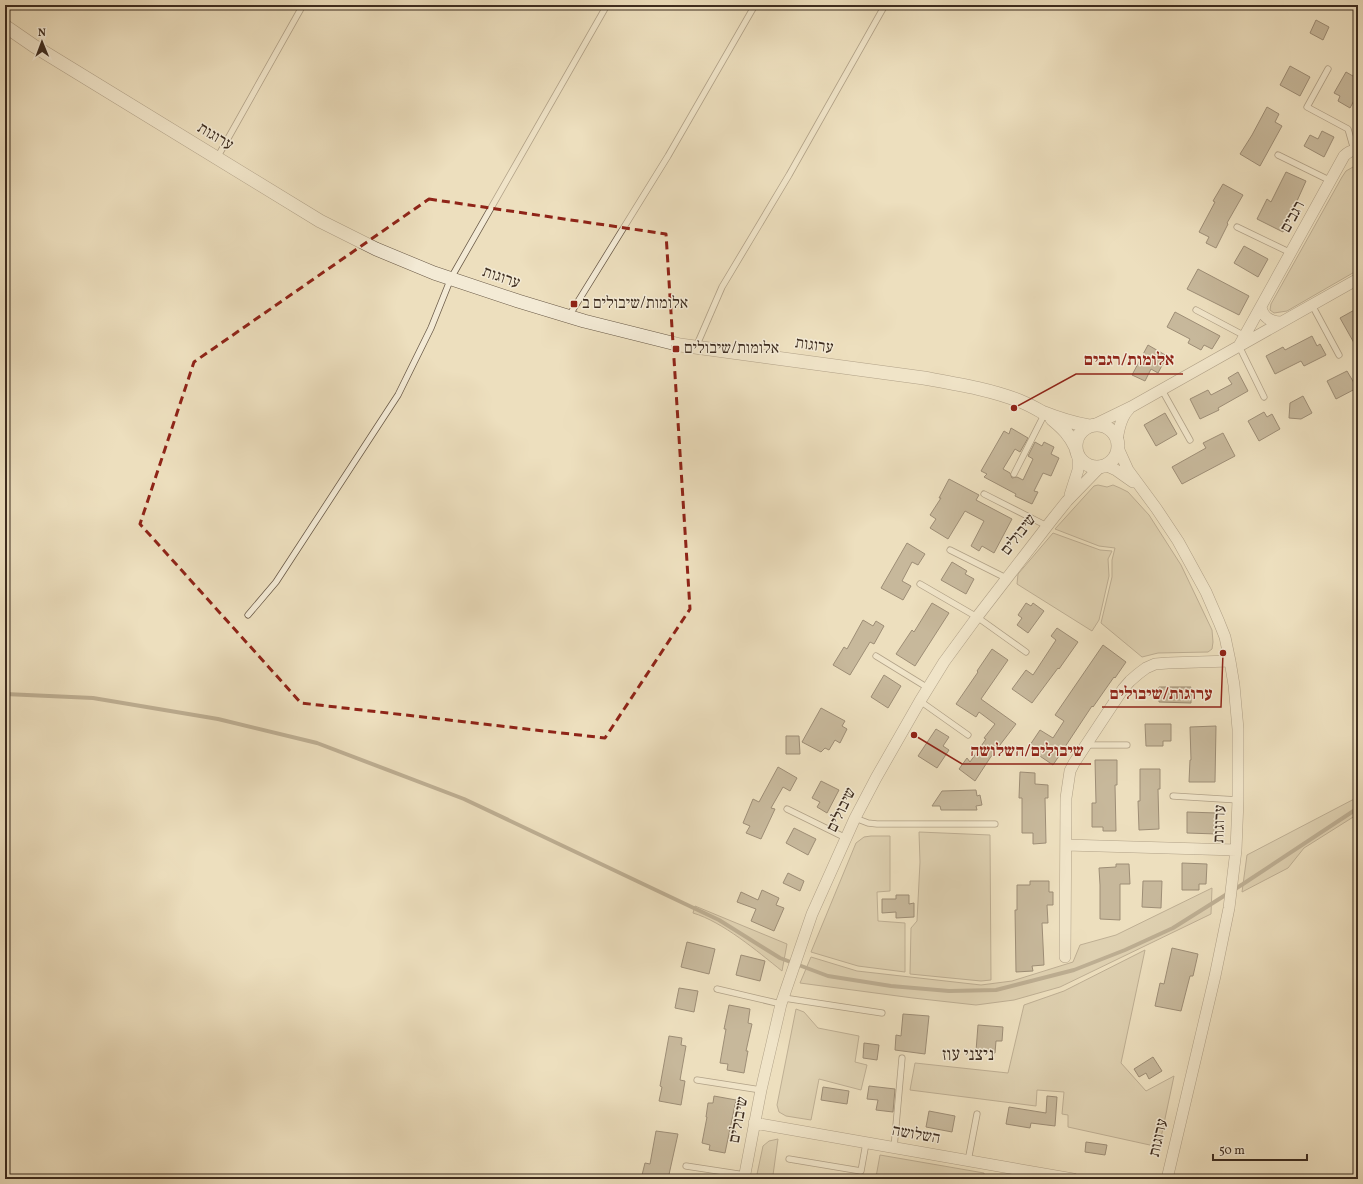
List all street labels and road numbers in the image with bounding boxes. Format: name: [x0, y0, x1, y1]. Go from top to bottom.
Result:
street label: ערוגות: [193, 118, 237, 157]
street label: רגבים: [1275, 197, 1311, 237]
street label: ערוגות: [479, 261, 523, 295]
street label: ערוגות: [793, 332, 835, 360]
street label: שיבולים: [996, 510, 1042, 560]
street label: שיבולים: [822, 784, 862, 836]
street label: ערוגות: [1208, 804, 1232, 844]
street label: שיבולים: [724, 1095, 754, 1145]
street label: ערוגות: [1144, 1116, 1174, 1159]
street label: השלושה: [890, 1120, 942, 1150]

